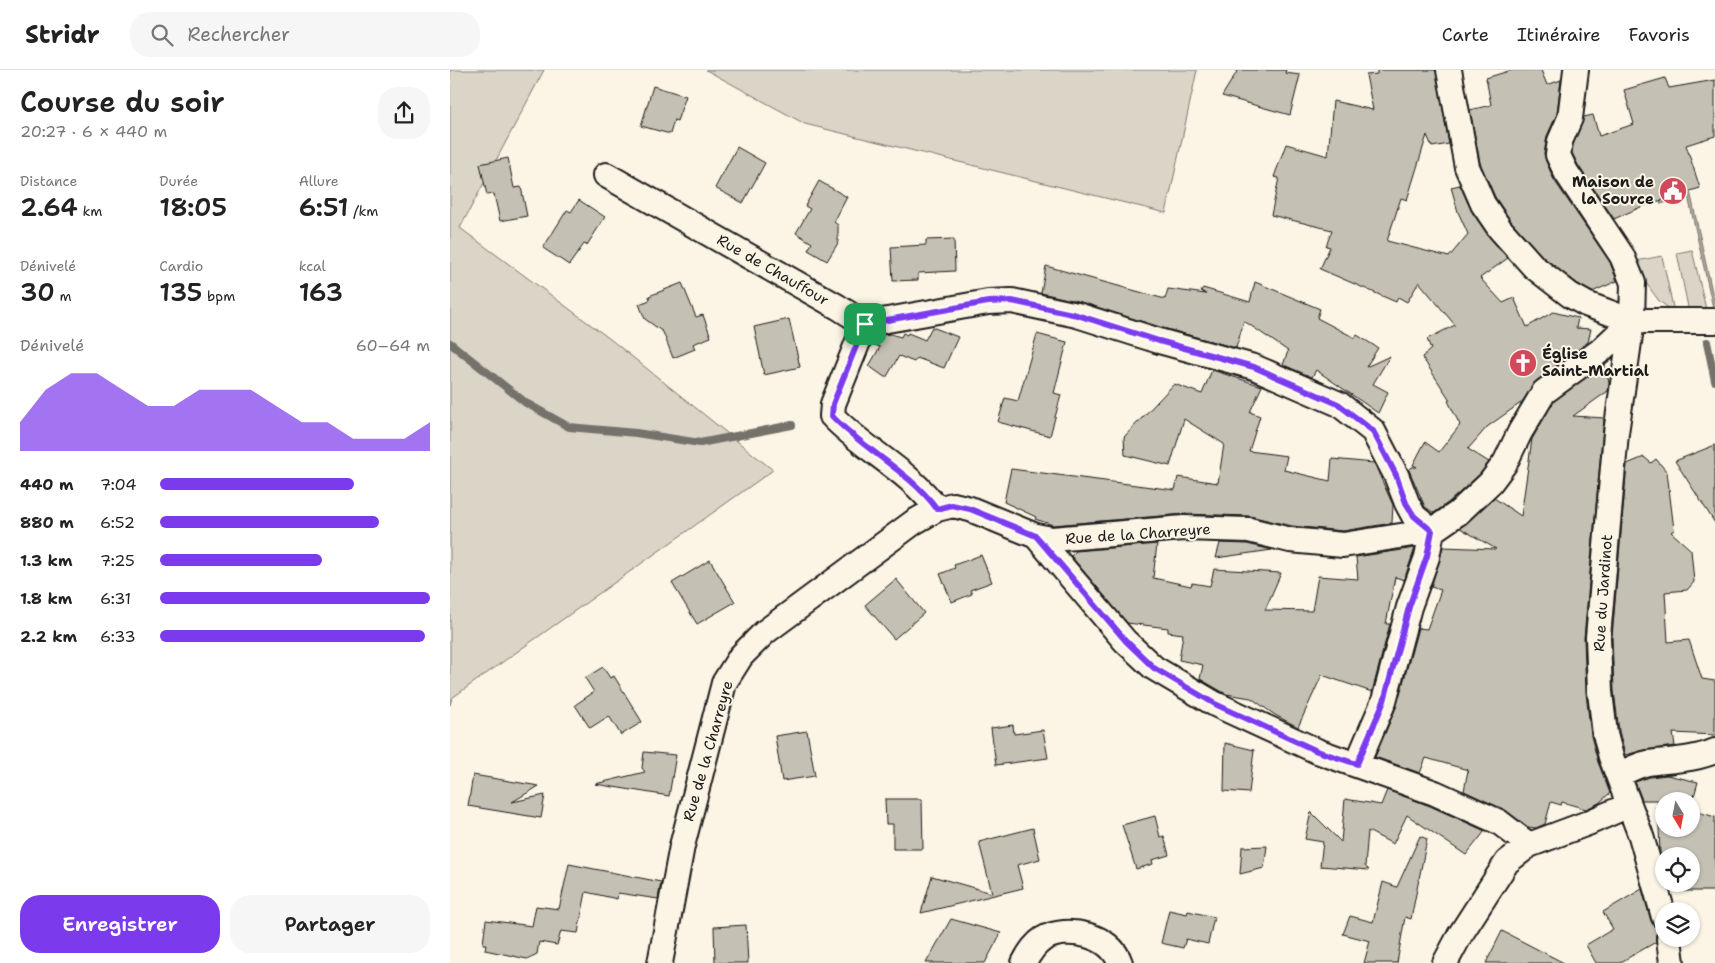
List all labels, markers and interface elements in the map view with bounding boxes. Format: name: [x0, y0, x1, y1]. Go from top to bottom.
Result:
search box: [130, 12, 480, 57]
text: Stridr: [25, 19, 100, 51]
icon: search: [148, 21, 176, 49]
text: Rechercher: [188, 22, 290, 47]
text: Carte: [1442, 23, 1489, 47]
text: Itinéraire: [1517, 23, 1601, 47]
text: Favoris: [1629, 23, 1690, 47]
text: Course du soir: [20, 83, 225, 121]
button: share: [378, 87, 430, 139]
text: 20:27 · 6 × 440 m: [20, 121, 167, 142]
text: Distance: [20, 172, 77, 190]
text: Durée: [159, 172, 198, 190]
text: Allure: [299, 172, 339, 190]
place label: Maison de la Source: [1572, 172, 1654, 209]
public building icon: Maison de la Source: [1658, 176, 1688, 206]
text: 2.64: [20, 190, 78, 224]
text: 18:05: [159, 190, 227, 224]
text: 6:51: [299, 190, 349, 224]
text: km: [78, 202, 102, 220]
text: /km: [349, 202, 378, 220]
street label: Rue de Chauffour: [713, 230, 833, 310]
text: Dénivelé: [20, 257, 76, 275]
text: Cardio: [159, 257, 203, 275]
text: kcal: [299, 257, 326, 275]
text: 30: [20, 275, 55, 309]
text: 135: [159, 275, 202, 309]
text: 163: [299, 275, 343, 309]
text: m: [55, 287, 72, 305]
text: bpm: [202, 287, 235, 305]
pin: [844, 303, 886, 345]
icon: arrive: [851, 310, 879, 338]
text: Dénivelé: [20, 335, 84, 356]
text: 60–64 m: [356, 335, 430, 356]
place label: Église Saint-Martial: [1542, 343, 1649, 381]
church icon: Église Saint-Martial: [1508, 348, 1538, 378]
text: 440 m: [20, 474, 74, 495]
text: 7:04: [100, 474, 136, 495]
text: 880 m: [20, 512, 74, 533]
text: 6:52: [100, 512, 135, 533]
street label: Rue de la Charreyre: [1065, 519, 1211, 549]
street label: Rue du Jardinot: [1589, 534, 1617, 652]
text: 1.3 km: [20, 550, 73, 571]
text: 7:25: [100, 550, 135, 571]
text: 1.8 km: [20, 588, 72, 609]
text: 6:31: [100, 588, 131, 609]
text: 2.2 km: [20, 626, 77, 647]
text: 6:33: [100, 626, 136, 647]
street label: Rue de la Charreyre: [678, 678, 738, 824]
north arrow: [1655, 792, 1700, 838]
map controls: [1655, 792, 1700, 947]
button: locate: [1655, 847, 1700, 892]
button: Enregistrer: [20, 895, 220, 953]
button: Partager: [230, 895, 430, 953]
button: layers: [1655, 902, 1700, 947]

